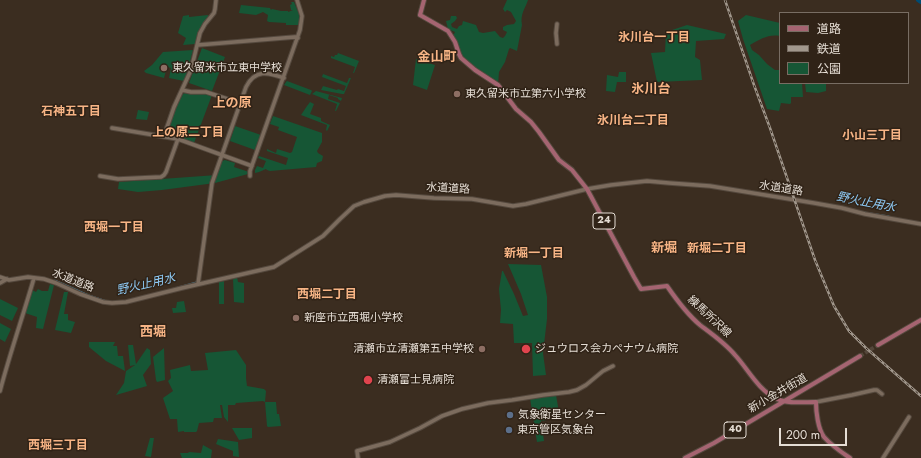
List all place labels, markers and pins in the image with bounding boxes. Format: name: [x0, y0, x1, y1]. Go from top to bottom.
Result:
place label: 東久留米市立東中学校: [172, 61, 282, 75]
marker: 東久留米市立東中学校: [159, 63, 169, 73]
place label: 東久留米市立第六小学校: [465, 87, 586, 101]
marker: 東久留米市立第六小学校: [452, 89, 462, 99]
place label: 新座市立西堀小学校: [304, 311, 403, 325]
marker: 新座市立西堀小学校: [291, 313, 301, 323]
place label: 清瀬市立清瀬第五中学校: [353, 342, 474, 356]
place label: ジュウロス会カペナウム病院: [535, 342, 678, 356]
marker: ジュウロス会カペナウム病院: [520, 343, 532, 355]
marker: 清瀬市立清瀬第五中学校: [477, 344, 487, 354]
place label: 清瀬富士見病院: [377, 373, 454, 387]
marker: 清瀬富士見病院: [362, 374, 374, 386]
place label: 気象衛星センター: [518, 408, 606, 422]
marker: 気象衛星センター: [505, 410, 515, 420]
place label: 東京管区気象台: [517, 423, 594, 437]
marker: 東京管区気象台: [504, 425, 514, 435]

